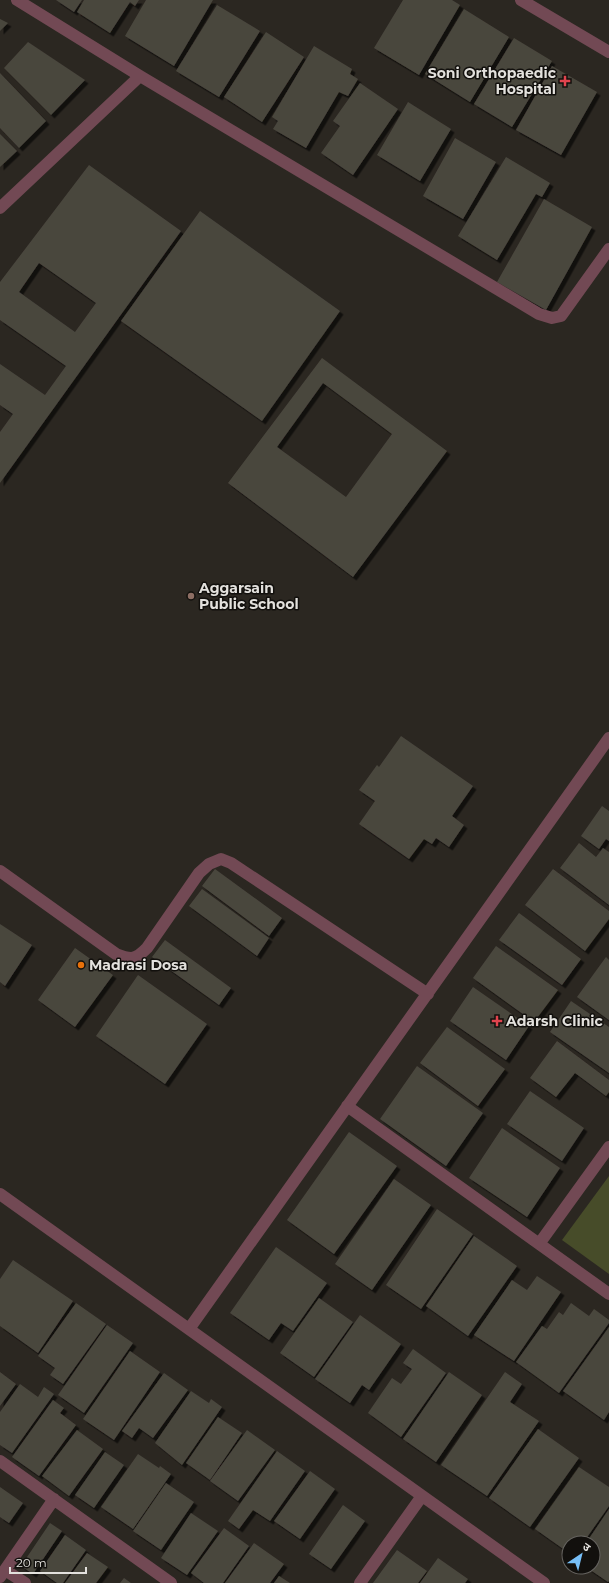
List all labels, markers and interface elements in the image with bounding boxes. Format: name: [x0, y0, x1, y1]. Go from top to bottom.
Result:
place label: Soni Orthopaedic Hospital: [428, 64, 557, 98]
marker: Soni Orthopaedic Hospital: [559, 75, 571, 87]
place label: Aggarsain Public School: [198, 579, 299, 613]
marker: Aggarsain Public School: [186, 591, 196, 601]
place label: Madrasi Dosa: [89, 956, 187, 974]
marker: Madrasi Dosa: [76, 960, 86, 970]
place label: Adarsh Clinic: [505, 1012, 604, 1030]
marker: Adarsh Clinic: [491, 1015, 503, 1027]
north arrow: [561, 1535, 601, 1575]
text: उ: [580, 1539, 594, 1555]
scale bar: [10, 1549, 86, 1575]
text: 20 m: [16, 1555, 47, 1570]

